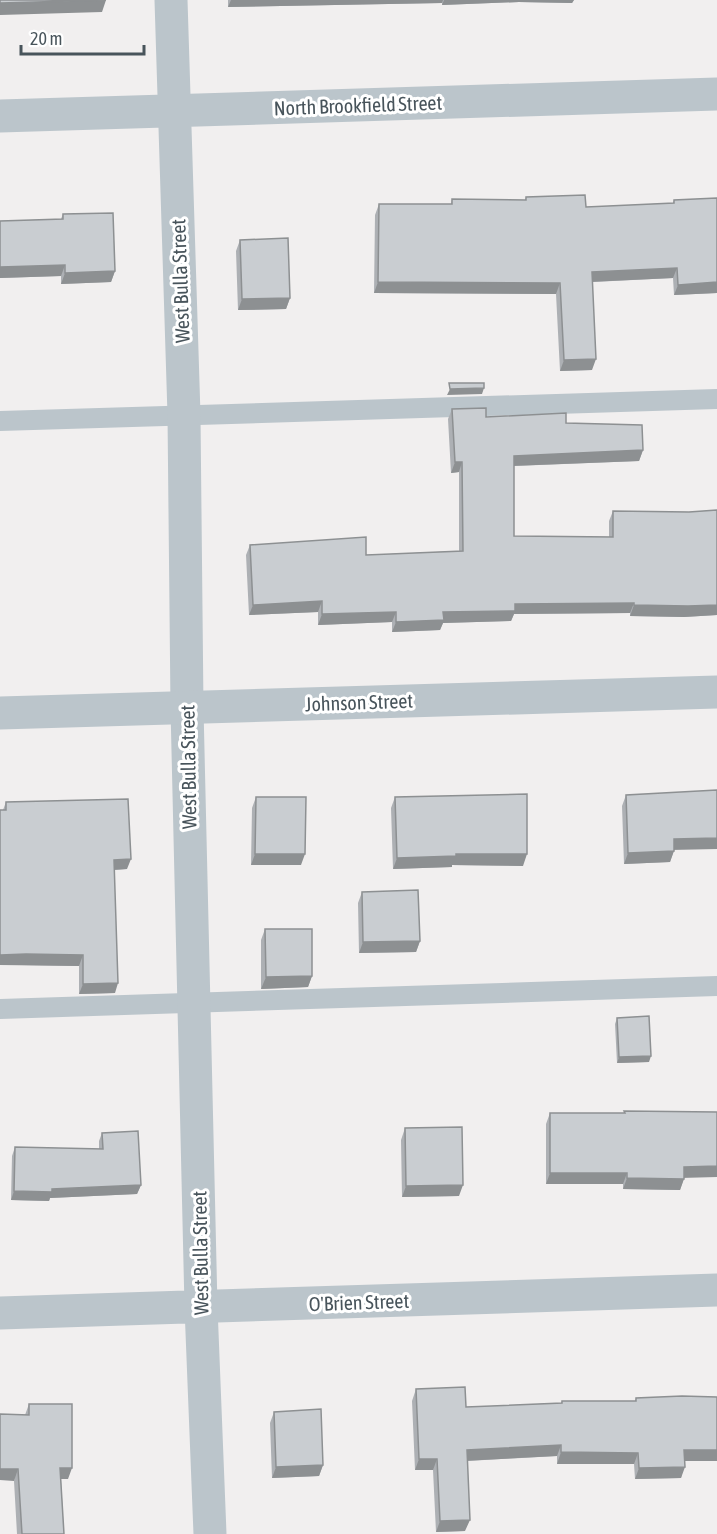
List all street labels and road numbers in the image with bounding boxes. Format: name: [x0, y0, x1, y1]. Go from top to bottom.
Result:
street label: North Brookfield Street: [273, 91, 443, 119]
street label: West Bulla Street: [166, 218, 194, 343]
street label: Johnson Street: [305, 689, 414, 715]
street label: West Bulla Street: [175, 704, 201, 829]
street label: West Bulla Street: [187, 1190, 213, 1315]
street label: O'Brien Street: [308, 1289, 410, 1315]

